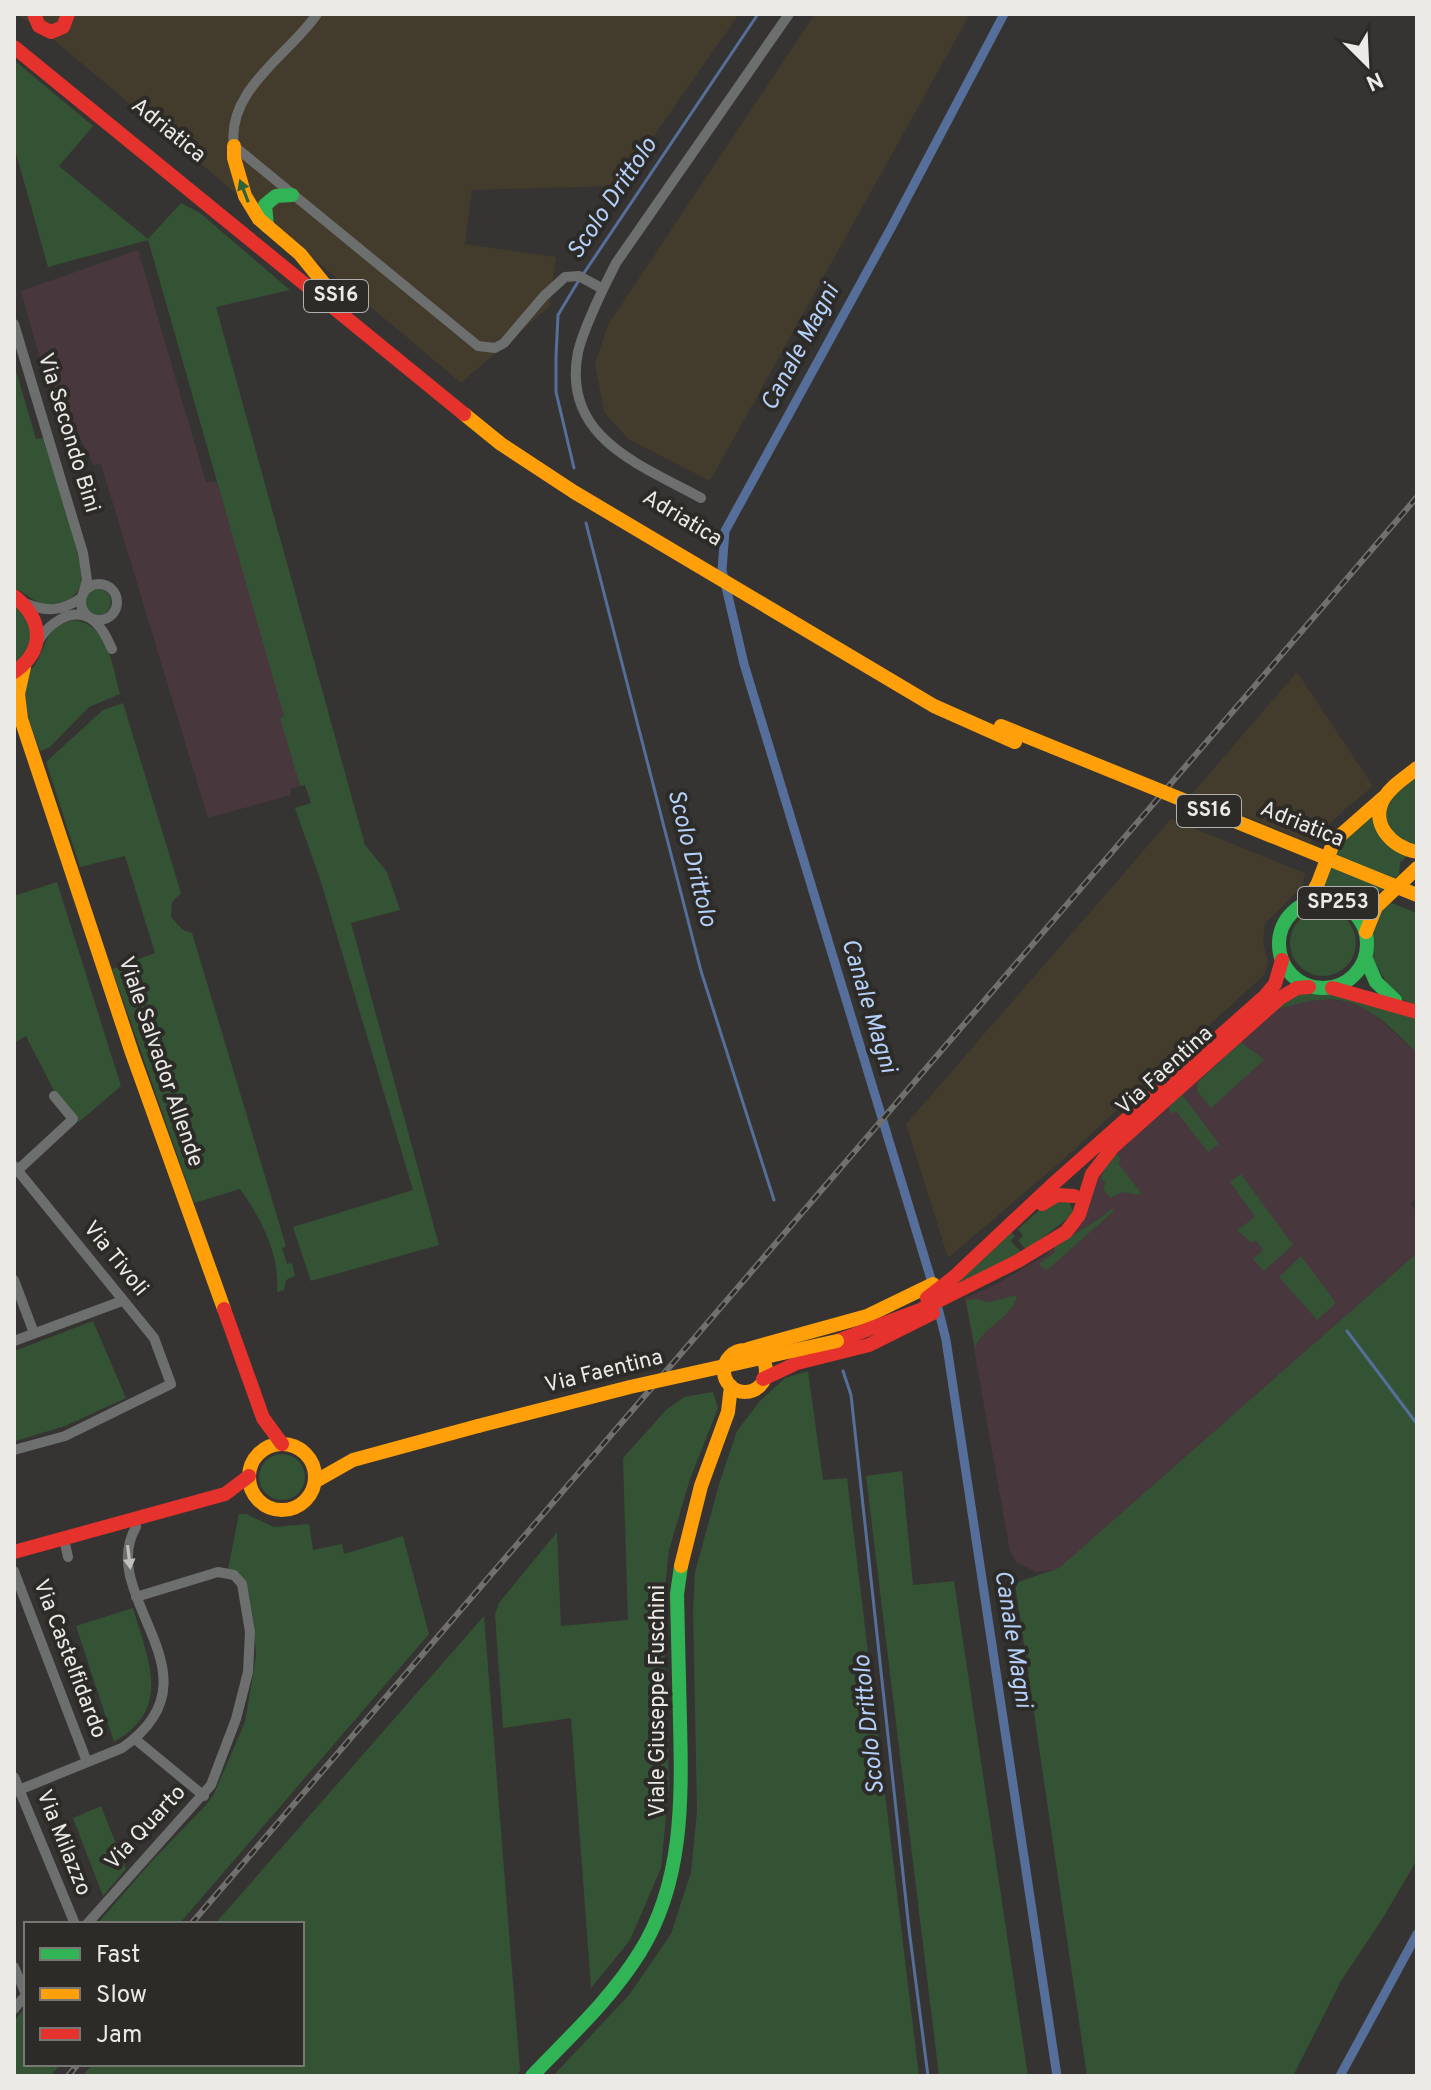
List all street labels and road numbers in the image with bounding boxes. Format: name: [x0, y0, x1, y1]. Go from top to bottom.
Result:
street label: Adriatica: [125, 93, 211, 169]
road number: SS16: [304, 280, 368, 312]
street label: Via Secondo Bini: [31, 350, 105, 516]
street label: Adriatica: [637, 485, 727, 553]
road number: SS16: [1177, 795, 1241, 827]
street label: Adriatica: [1256, 796, 1348, 854]
road number: SP253: [1298, 887, 1378, 919]
street label: Viale Salvador Allende: [111, 953, 209, 1171]
street label: Via Faentina: [1111, 1021, 1219, 1121]
street label: Via Tivoli: [77, 1216, 153, 1302]
street label: Via Faentina: [542, 1344, 666, 1400]
street label: Via Castelfidardo: [26, 1576, 112, 1742]
street label: Viale Giuseppe Fuschini: [645, 1585, 672, 1817]
street label: Via Quarto: [100, 1780, 192, 1876]
street label: Via Milazzo: [30, 1786, 96, 1900]

